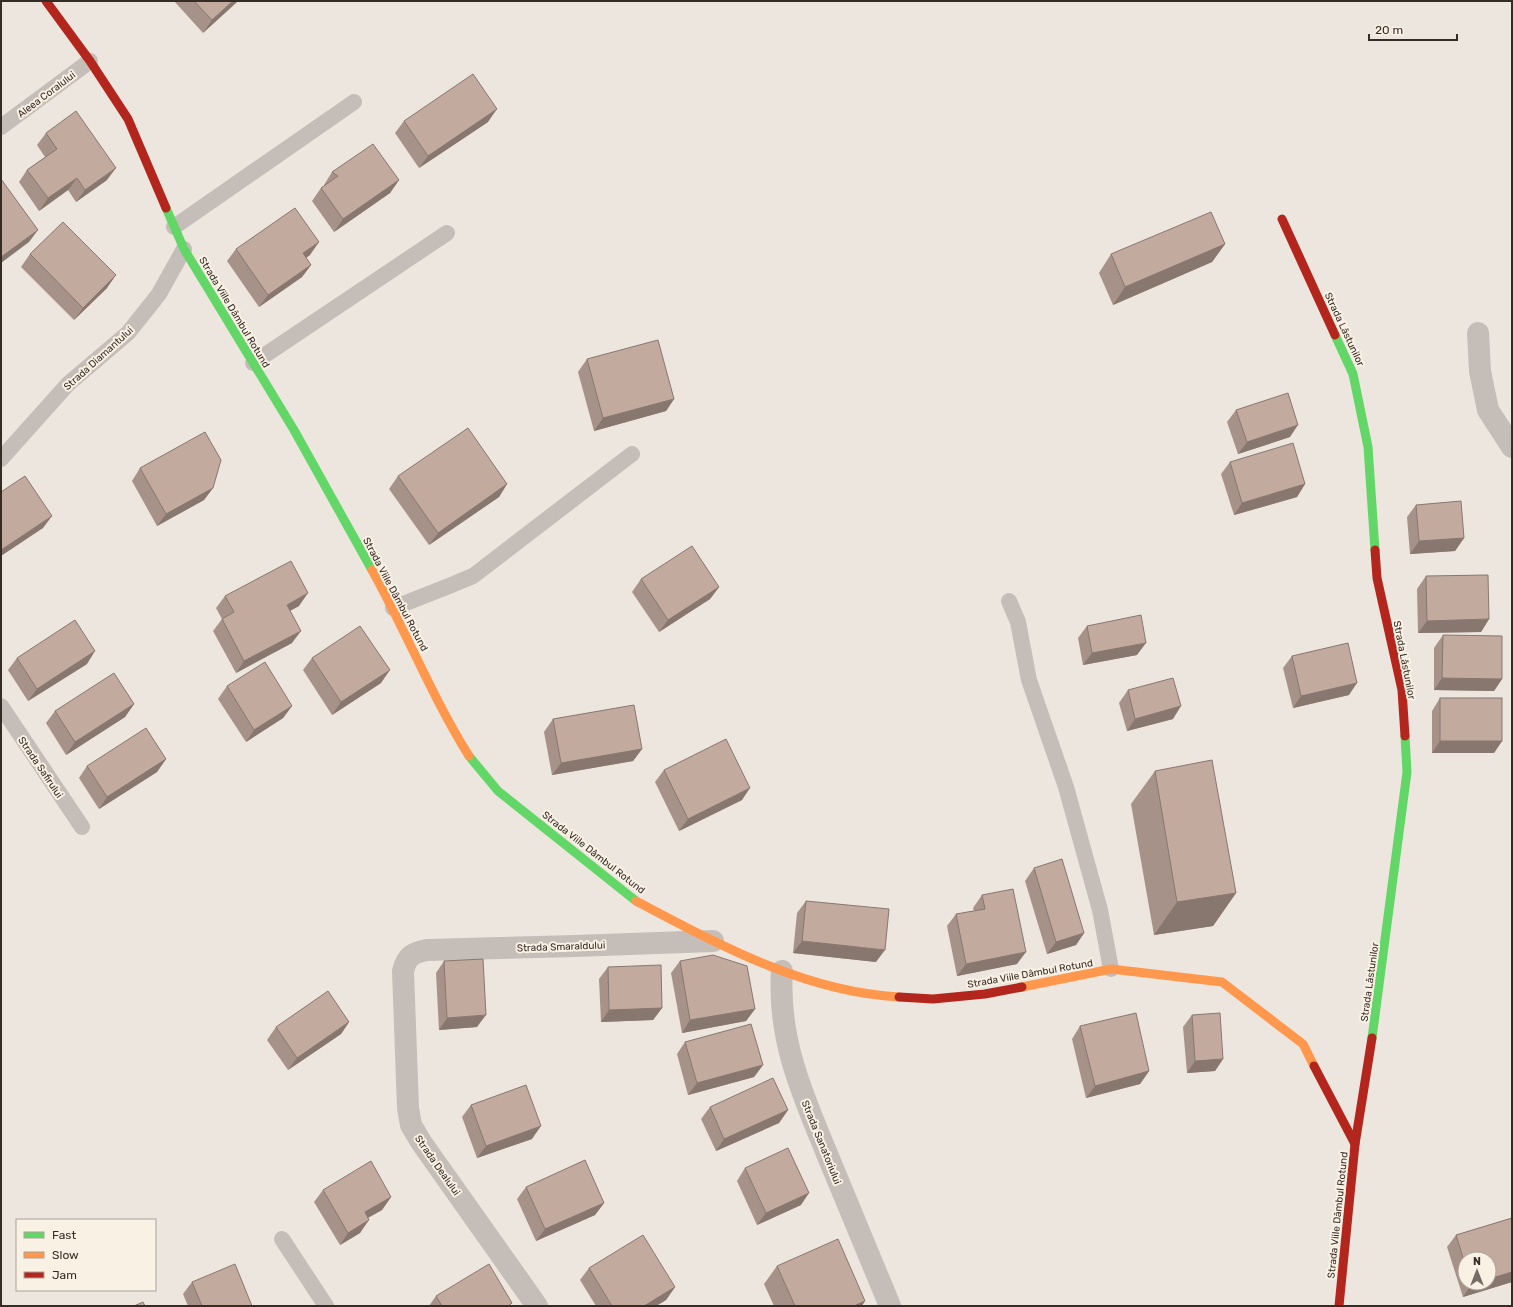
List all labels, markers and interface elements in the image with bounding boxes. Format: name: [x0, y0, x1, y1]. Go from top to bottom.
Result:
scale bar: [1369, 16, 1457, 42]
text: 20 m: [1375, 23, 1403, 37]
street label: Aleea Coralului: [15, 69, 78, 120]
street label: Strada Viile Dâmbul Rotund: [196, 255, 272, 370]
street label: Strada Lăstunilor: [1322, 291, 1366, 368]
street label: Strada Diamantului: [61, 324, 136, 393]
street label: Strada Viile Dâmbul Rotund: [360, 536, 430, 653]
street label: Strada Lăstunilor: [1391, 620, 1418, 701]
street label: Strada Safirului: [15, 735, 65, 800]
street label: Strada Viile Dâmbul Rotund: [540, 809, 647, 897]
street label: Strada Smaraldului: [517, 939, 605, 955]
street label: Strada Lăstunilor: [1358, 942, 1382, 1023]
street label: Strada Viile Dâmbul Rotund: [967, 957, 1094, 991]
street label: Strada Sanatoriului: [799, 1099, 843, 1186]
street label: Strada Dealului: [412, 1133, 462, 1198]
street label: Strada Viile Dâmbul Rotund: [1325, 1151, 1351, 1279]
legend: [16, 1219, 156, 1291]
text: Fast: [52, 1228, 76, 1242]
text: Slow: [52, 1248, 79, 1262]
north arrow: [1457, 1251, 1497, 1291]
text: N: [1473, 1255, 1481, 1268]
text: Jam: [52, 1268, 77, 1282]

